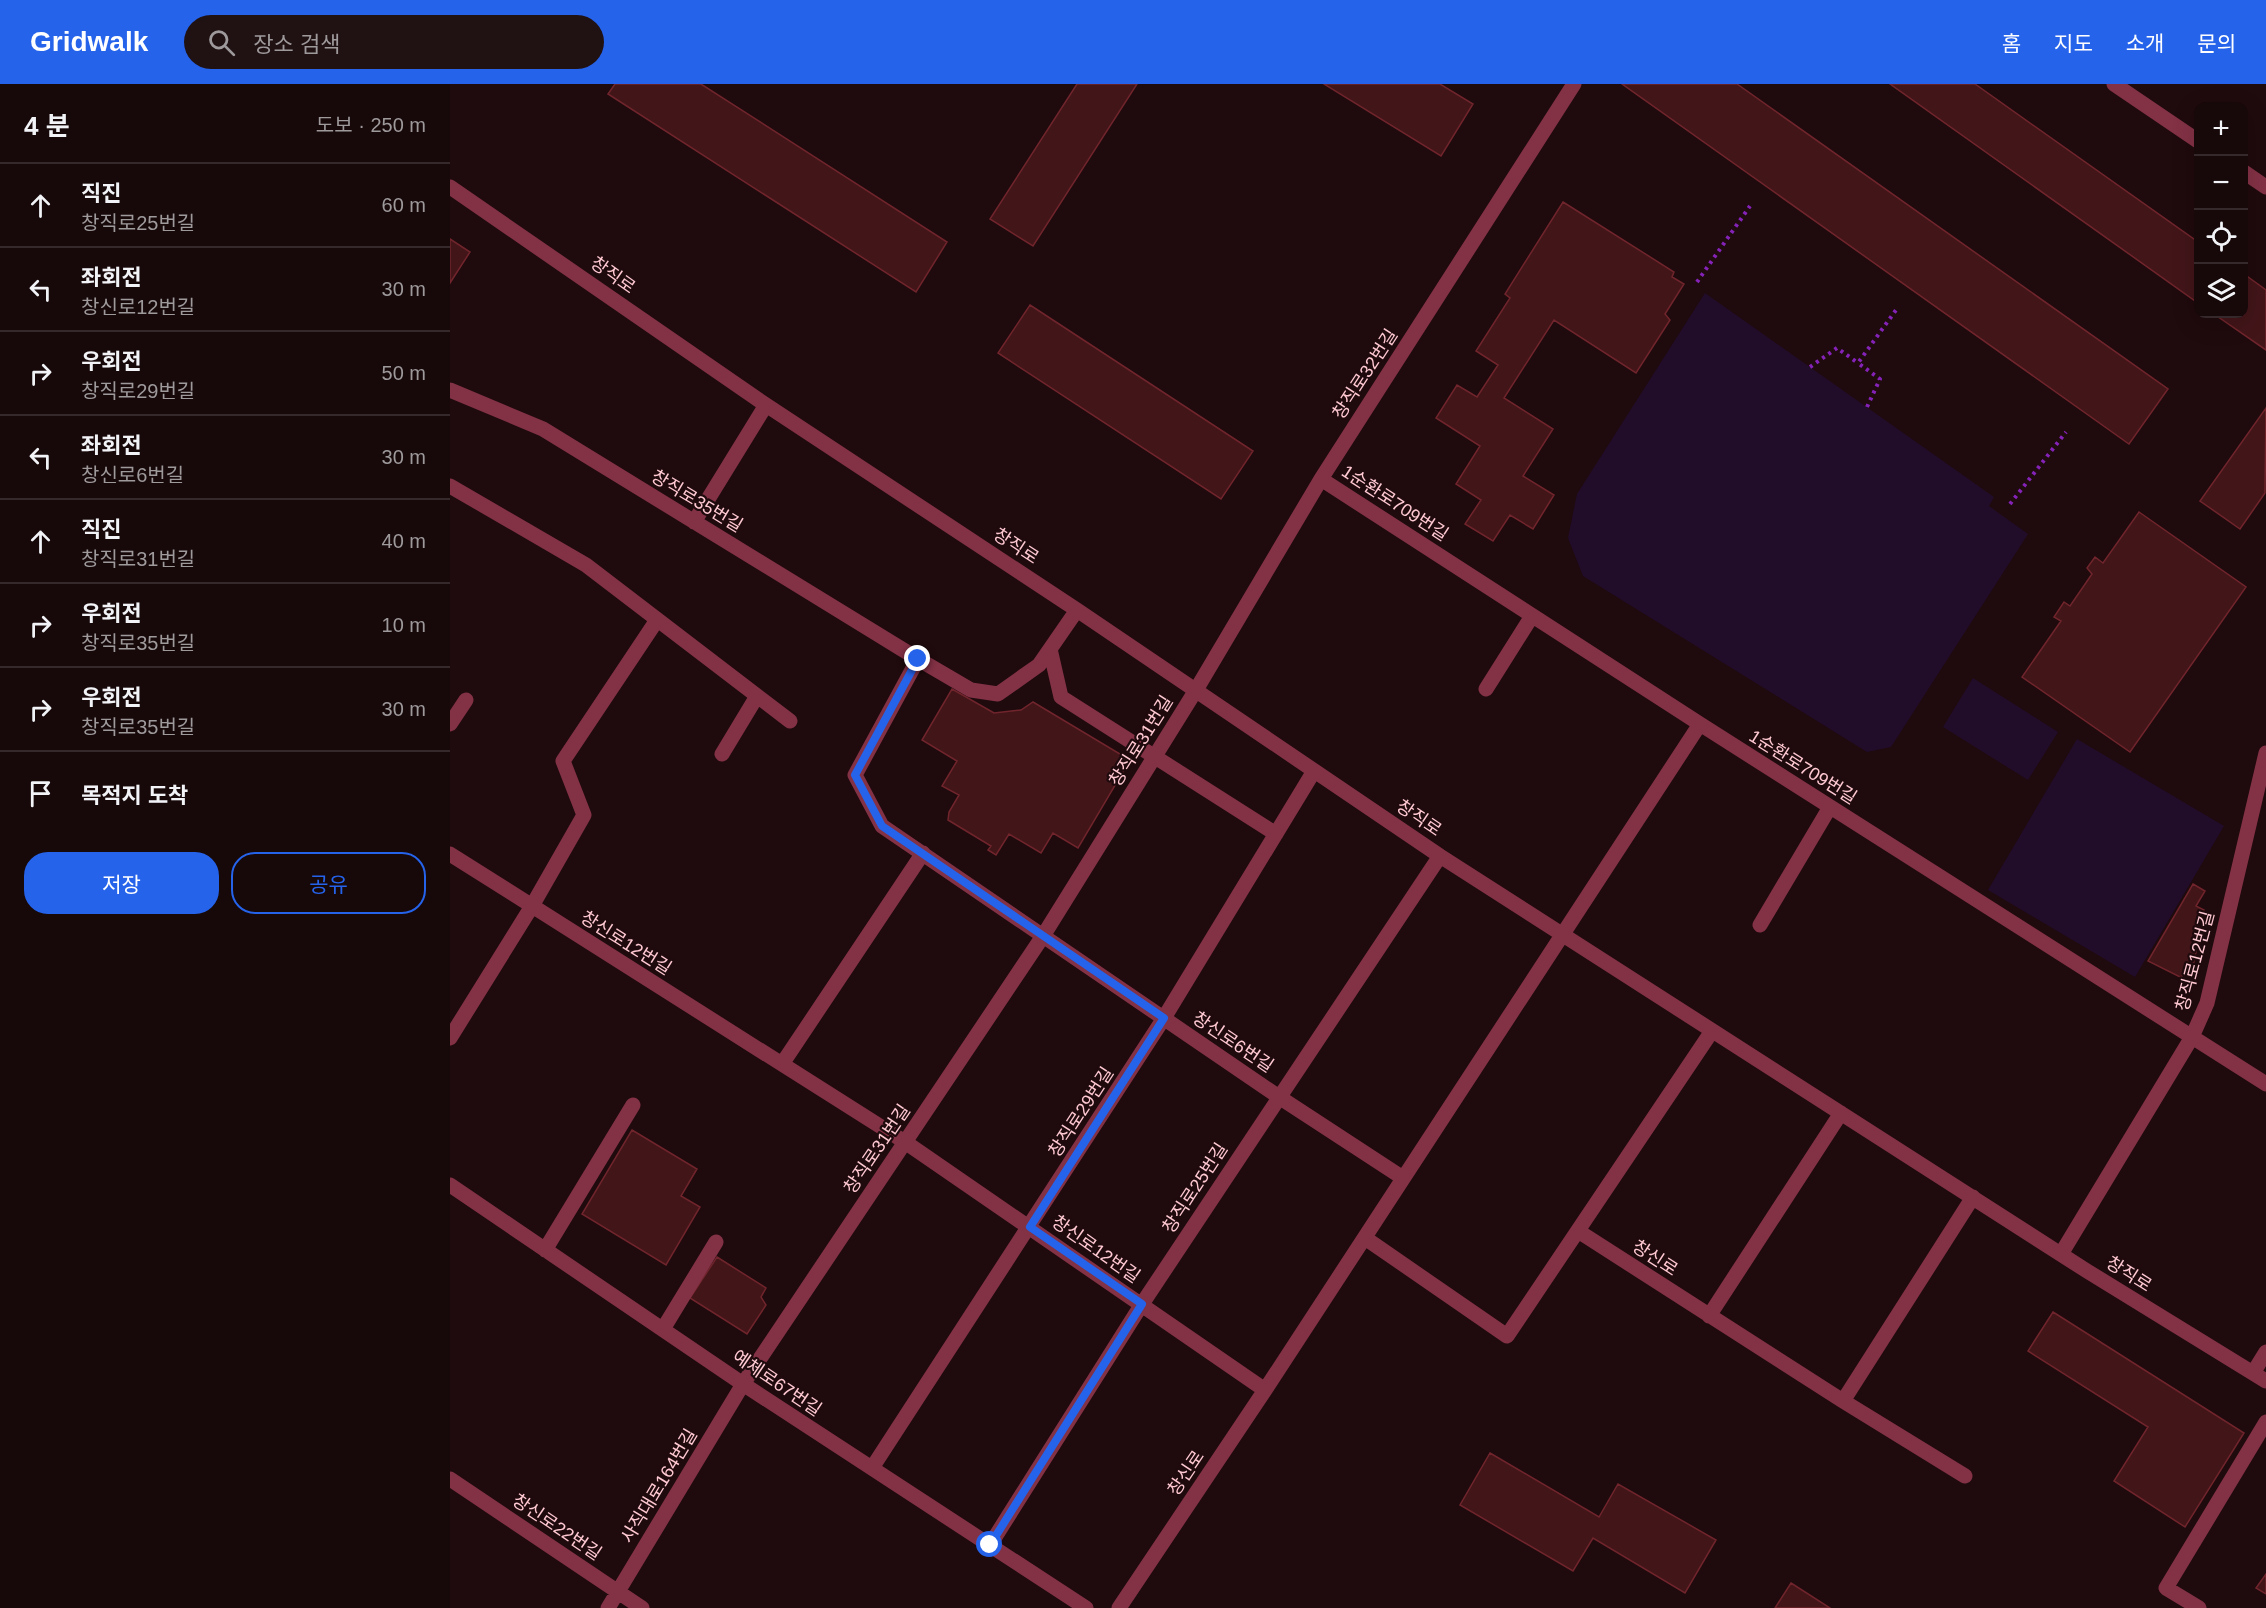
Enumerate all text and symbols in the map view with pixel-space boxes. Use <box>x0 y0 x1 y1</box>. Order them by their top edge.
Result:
search box <box>184 15 604 69</box>
text: Gridwalk <box>30 26 148 57</box>
icon: search <box>205 26 238 59</box>
text: 장소 검색 <box>253 32 340 57</box>
text: 홈 <box>2002 32 2021 55</box>
text: 지도 <box>2054 32 2093 55</box>
text: 소개 <box>2126 32 2164 55</box>
text: 문의 <box>2197 32 2236 55</box>
map controls <box>2194 102 2248 318</box>
button: + <box>2194 102 2248 156</box>
text: 4 분 <box>24 111 70 141</box>
text: 도보 · 250 m <box>316 114 426 136</box>
button: − <box>2194 156 2248 210</box>
text: 직진 <box>81 181 121 206</box>
icon: ahead <box>24 189 57 222</box>
text: 60 m <box>382 194 426 216</box>
button: locate <box>2194 210 2248 264</box>
text: 창직로25번길 <box>81 212 195 234</box>
street label: 창직로 <box>587 253 639 297</box>
button: layers <box>2194 264 2248 318</box>
text: 좌회전 <box>81 265 142 290</box>
icon: left <box>24 273 57 306</box>
text: 30 m <box>382 278 426 300</box>
text: 창신로12번길 <box>81 296 195 318</box>
street label: 창직로32번길 <box>1329 325 1401 423</box>
text: 우회전 <box>81 349 142 374</box>
icon: right <box>24 357 57 390</box>
text: 50 m <box>382 362 426 384</box>
text: 창직로29번길 <box>81 380 195 402</box>
text: 좌회전 <box>81 433 142 458</box>
icon: left <box>24 441 57 474</box>
text: 30 m <box>382 446 426 468</box>
street label: 1순환로709번길 <box>1338 461 1452 545</box>
text: 창신로6번길 <box>81 464 184 486</box>
street label: 창직로35번길 <box>648 466 746 536</box>
text: 직진 <box>81 517 121 542</box>
street label: 창직로 <box>990 524 1042 568</box>
icon: ahead <box>24 525 57 558</box>
text: 40 m <box>382 530 426 552</box>
text: 창직로31번길 <box>81 548 195 570</box>
text: 우회전 <box>81 601 142 626</box>
icon: right <box>24 609 57 642</box>
text: 10 m <box>382 614 426 636</box>
text: 창직로35번길 <box>81 632 195 654</box>
route end <box>904 645 930 671</box>
text: 우회전 <box>81 685 142 710</box>
street label: 창직로31번길 <box>1105 692 1177 790</box>
icon: right <box>24 693 57 726</box>
text: 30 m <box>382 698 426 720</box>
text: 창직로35번길 <box>81 716 195 738</box>
street label: 1순환로709번길 <box>1746 726 1860 808</box>
icon: arrive <box>24 777 57 810</box>
text: 목적지 도착 <box>81 783 188 808</box>
street label: 창직로 <box>1393 796 1445 840</box>
button: 저장 <box>24 852 219 914</box>
button: 공유 <box>231 852 426 914</box>
street label: 창신로12번길 <box>577 907 675 979</box>
street label: 창직로12번길 <box>2172 909 2218 1013</box>
street label: 창신로6번길 <box>1189 1008 1277 1076</box>
street label: 창직로29번길 <box>1045 1063 1117 1161</box>
street label: 창직로31번길 <box>840 1101 914 1197</box>
street label: 창직로25번길 <box>1159 1139 1231 1237</box>
street label: 창신로12번길 <box>1048 1211 1144 1287</box>
street label: 창신로 <box>1629 1236 1681 1280</box>
street label: 창직로 <box>2103 1252 2155 1296</box>
street label: 예체로67번길 <box>729 1346 825 1420</box>
street label: 사직대로164번길 <box>617 1425 701 1547</box>
street label: 창신로 <box>1164 1447 1208 1499</box>
street label: 창신로22번길 <box>509 1490 605 1564</box>
route start <box>976 1531 1002 1557</box>

